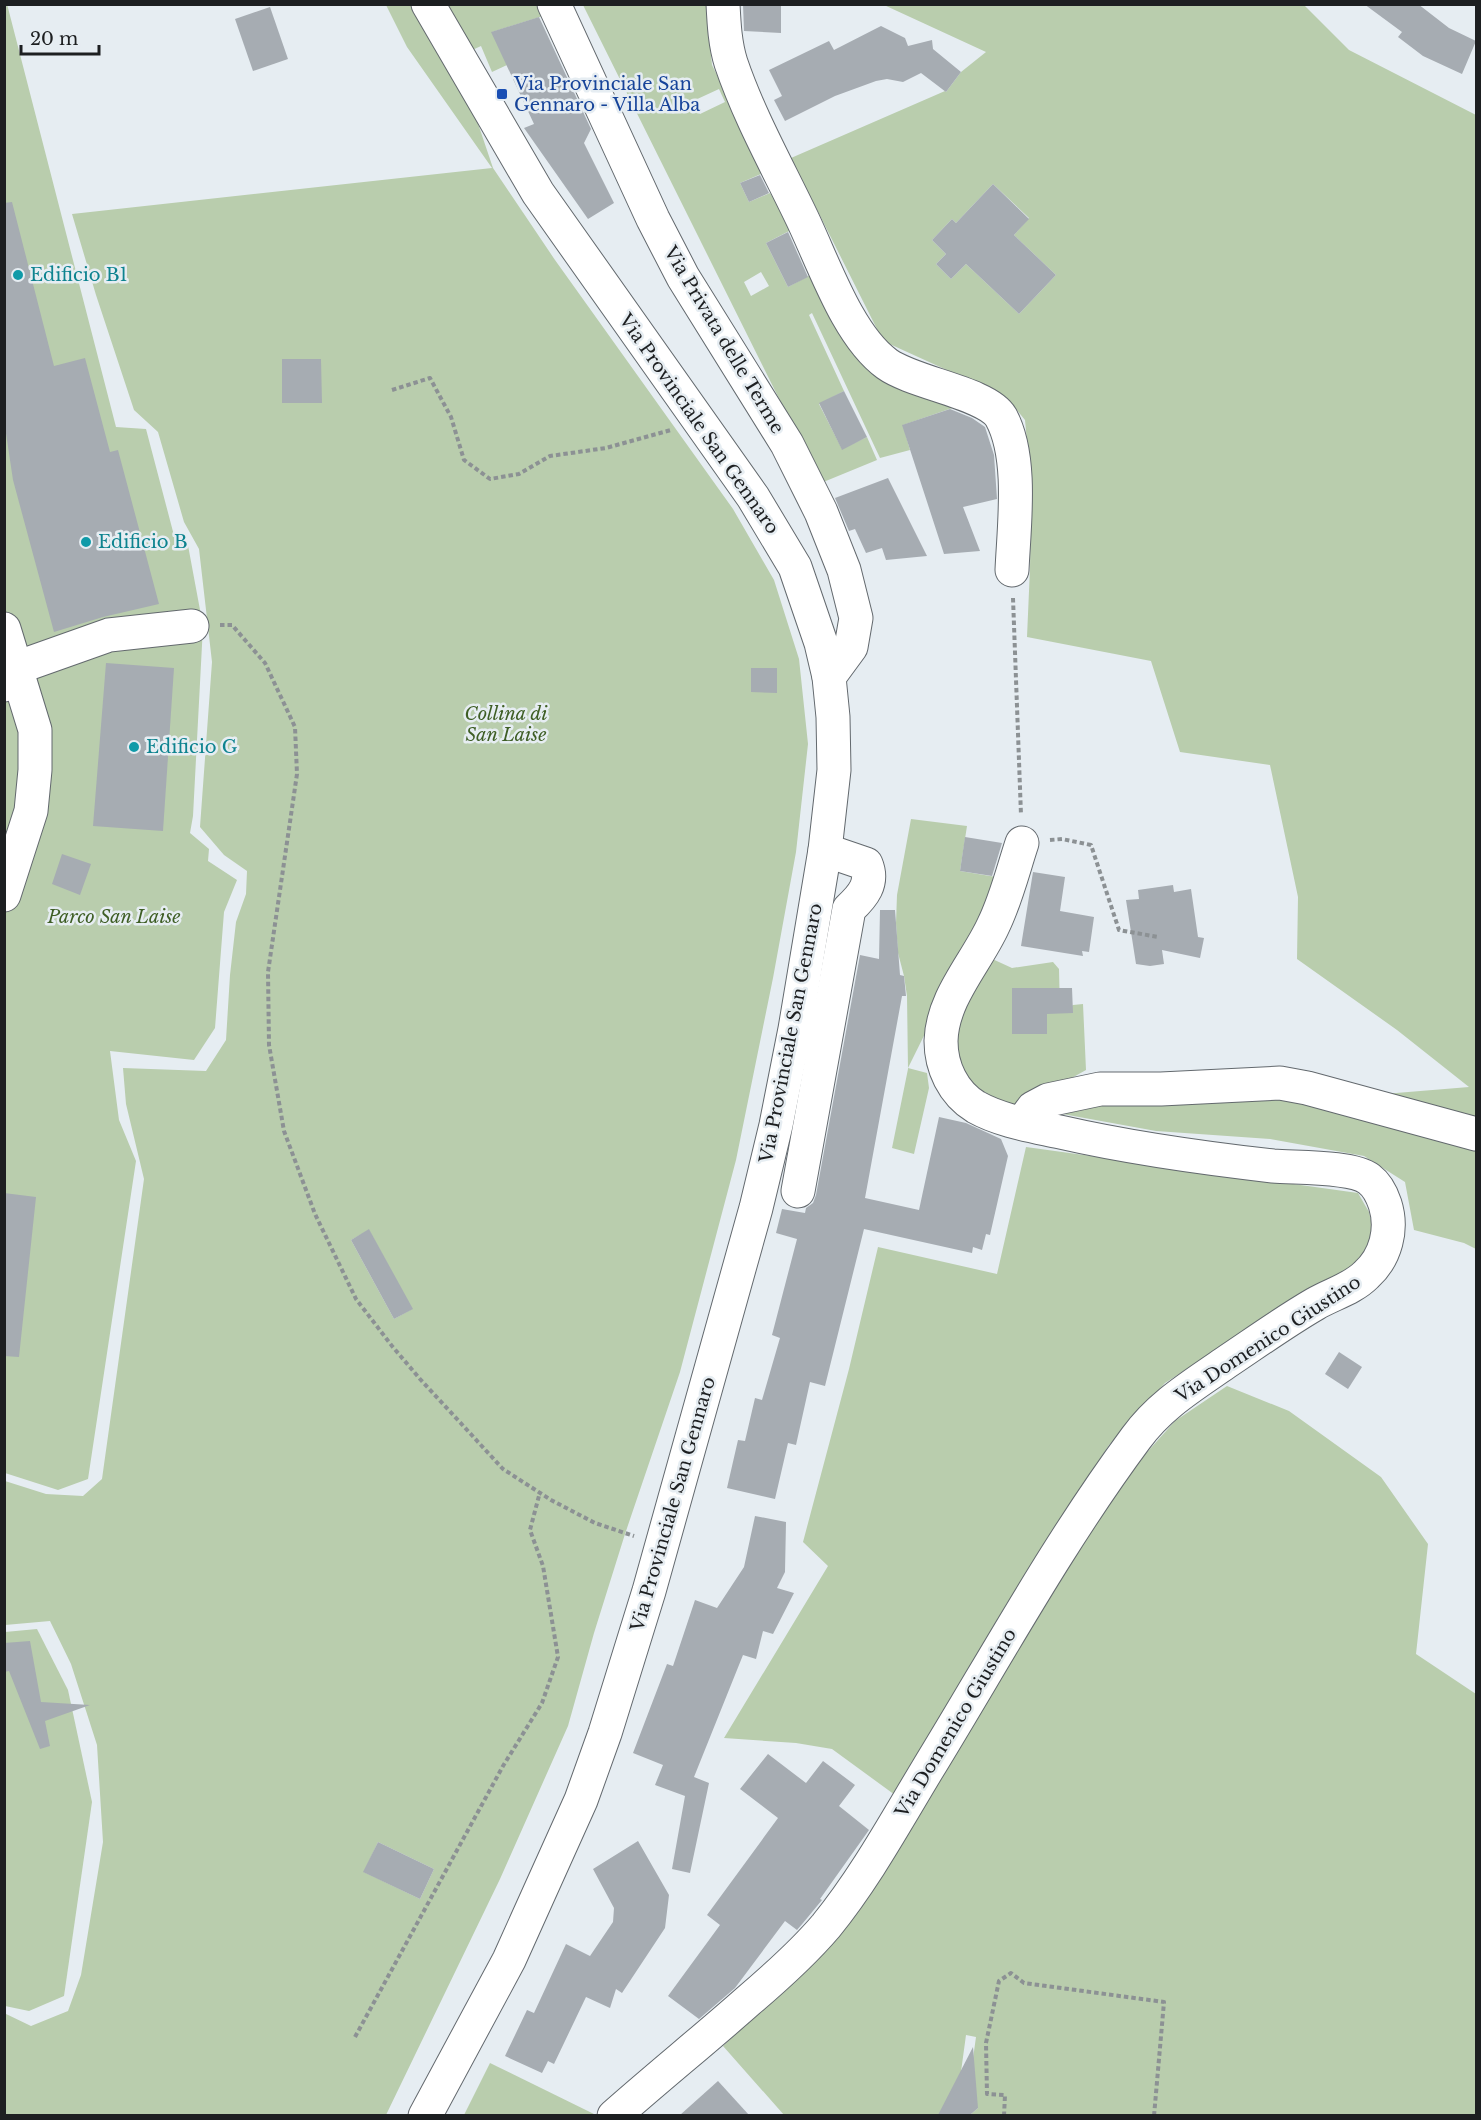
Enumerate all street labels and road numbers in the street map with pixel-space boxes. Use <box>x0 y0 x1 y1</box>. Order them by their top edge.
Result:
street label: Via Privata delle Terme <box>659 241 789 438</box>
street label: Via Provinciale San Gennaro <box>614 309 784 538</box>
street label: Via Provinciale San Gennaro <box>755 901 827 1166</box>
street label: Via Domenico Giustino <box>1170 1271 1365 1408</box>
street label: Via Provinciale San Gennaro <box>626 1374 720 1635</box>
street label: Via Domenico Giustino <box>890 1624 1021 1822</box>

